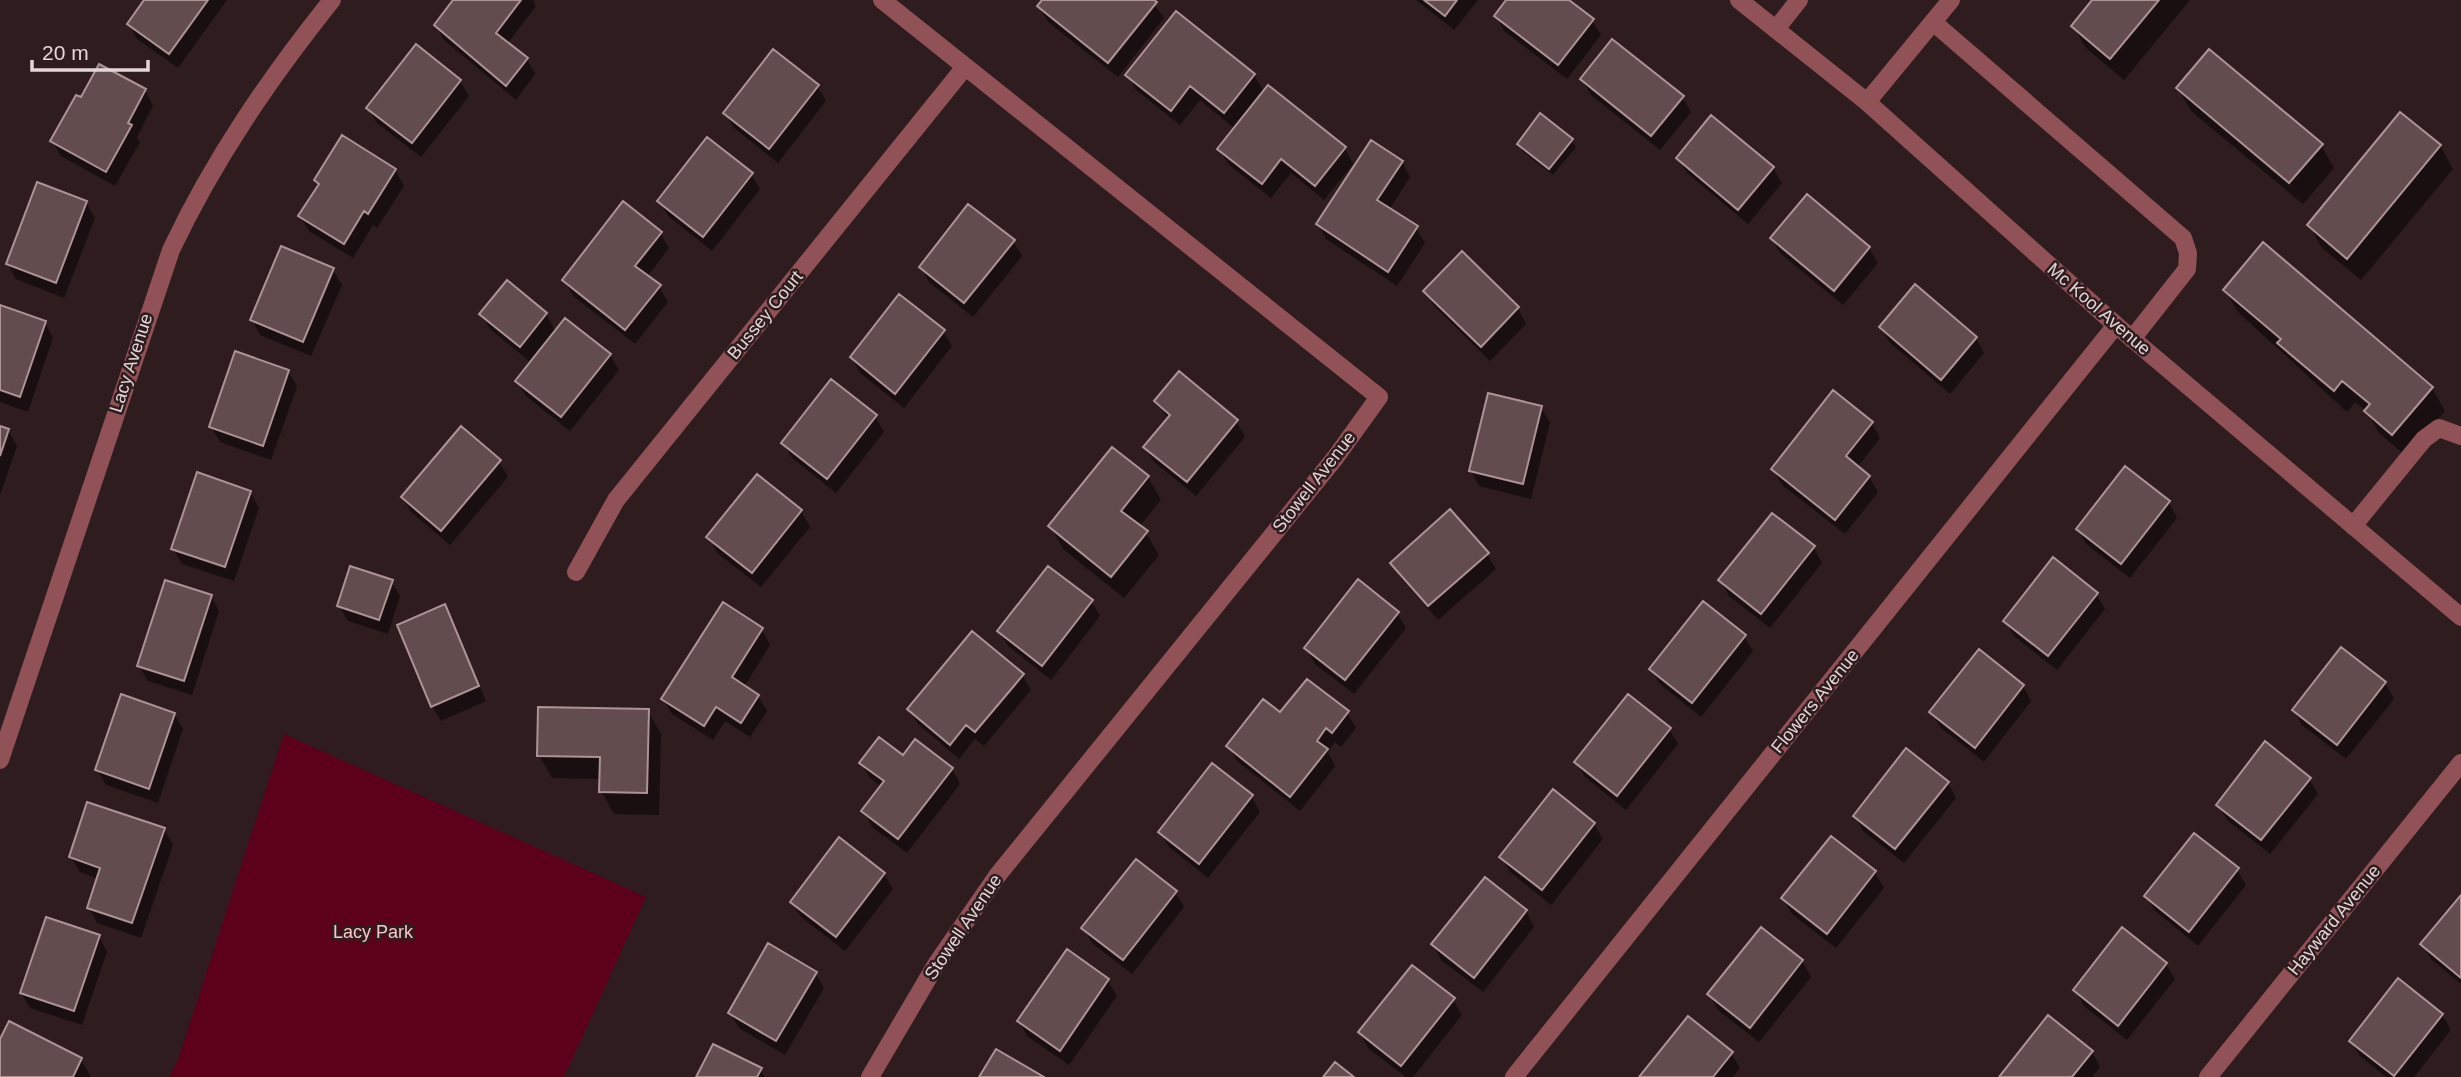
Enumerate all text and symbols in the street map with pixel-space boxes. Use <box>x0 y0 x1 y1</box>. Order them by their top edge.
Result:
scale bar <box>32 28 147 72</box>
text: 20 m <box>42 41 89 64</box>
street label: Mc Kool Avenue <box>2043 259 2155 359</box>
street label: Bussey Court <box>723 267 807 363</box>
street label: Lacy Avenue <box>106 311 156 415</box>
street label: Stowell Avenue <box>1268 427 1360 537</box>
street label: Flowers Avenue <box>1767 645 1863 757</box>
street label: Hayward Avenue <box>2284 861 2384 979</box>
street label: Stowell Avenue <box>920 871 1006 983</box>
park label: Lacy Park <box>333 922 414 942</box>

